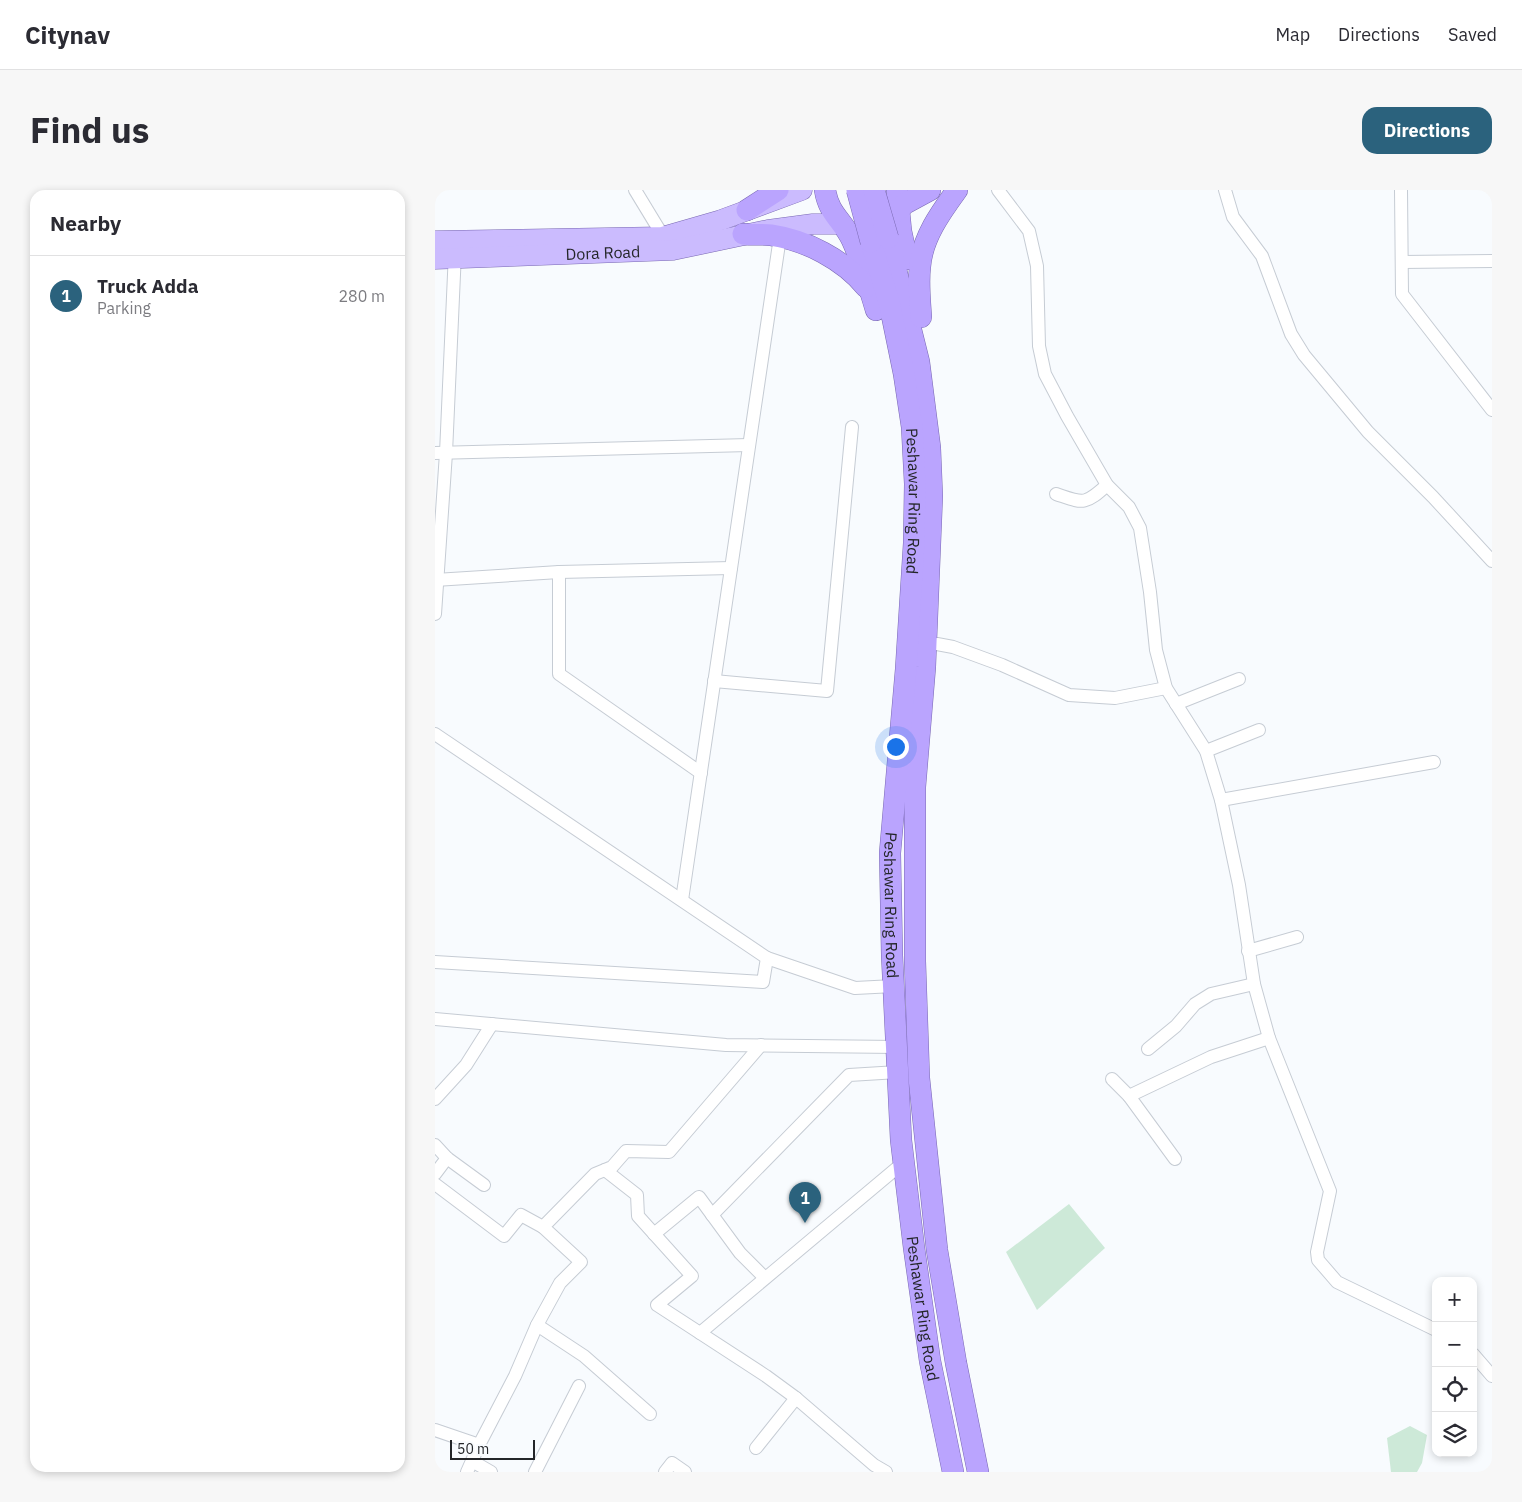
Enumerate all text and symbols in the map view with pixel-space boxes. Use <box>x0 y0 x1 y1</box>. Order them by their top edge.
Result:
text: Citynav <box>25 19 110 51</box>
text: Map <box>1275 23 1310 46</box>
text: Directions <box>1338 23 1420 46</box>
text: Saved <box>1448 23 1497 46</box>
text: Find us <box>30 107 149 153</box>
button: Directions <box>1362 107 1492 154</box>
text: Nearby <box>50 209 121 237</box>
street label: Dora Road <box>565 241 641 264</box>
text: Truck Adda <box>97 274 198 298</box>
text: 1 <box>61 286 71 306</box>
text: 280 m <box>338 286 385 306</box>
text: Parking <box>97 298 151 318</box>
street label: Peshawar Ring Road <box>902 428 925 575</box>
your location <box>883 734 909 760</box>
street label: Peshawar Ring Road <box>880 831 903 979</box>
pin: 1 <box>789 1182 821 1223</box>
street label: Peshawar Ring Road <box>903 1235 944 1383</box>
map controls <box>1432 1277 1477 1457</box>
button: + <box>1432 1277 1477 1322</box>
button: − <box>1432 1322 1477 1367</box>
button: locate <box>1432 1367 1477 1412</box>
button: layers <box>1432 1412 1477 1457</box>
scale bar <box>450 1437 535 1460</box>
text: 50 m <box>457 1440 489 1458</box>

